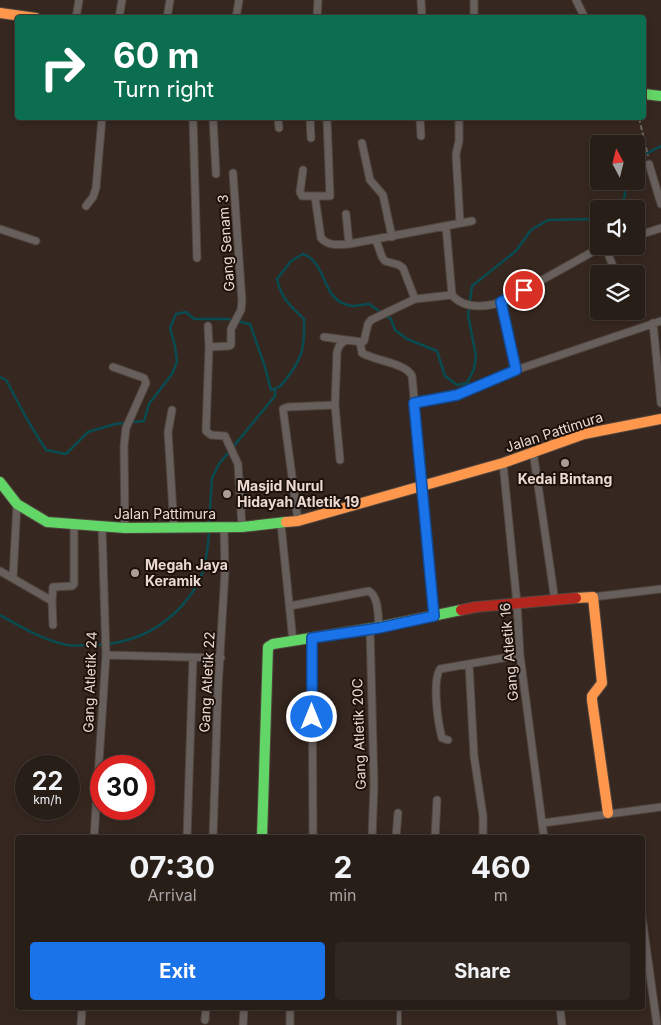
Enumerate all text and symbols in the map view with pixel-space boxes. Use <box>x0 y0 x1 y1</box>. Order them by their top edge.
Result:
text: 60 m <box>113 34 200 76</box>
icon: right <box>30 35 95 100</box>
text: Turn right <box>113 76 214 102</box>
north arrow <box>590 135 645 190</box>
map controls <box>590 135 645 320</box>
street label: Gang Senam 3 <box>214 194 237 292</box>
button: sound <box>590 200 645 255</box>
button: layers <box>590 265 645 320</box>
pin <box>503 269 545 311</box>
icon: arrive <box>510 276 538 304</box>
street label: Jalan Pattimura <box>503 408 605 455</box>
marker: Kedai Bintang <box>559 457 571 469</box>
place label: Kedai Bintang <box>518 470 612 487</box>
place label: Masjid Nurul Hidayah Atletik 19 <box>237 477 359 510</box>
marker: Masjid Nurul Hidayah Atletik 19 <box>221 488 233 500</box>
street label: Jalan Pattimura <box>114 505 216 522</box>
place label: Megah Jaya Keramik <box>145 556 228 589</box>
marker: Megah Jaya Keramik <box>129 567 141 579</box>
street label: Gang Atletik 16 <box>496 602 521 702</box>
street label: Gang Atletik 24 <box>79 631 100 733</box>
street label: Gang Atletik 22 <box>195 631 218 733</box>
street label: Gang Atletik 20C <box>348 678 369 790</box>
position arrow <box>285 690 337 742</box>
speed limit sign: 30 <box>90 755 155 820</box>
text: 22 <box>32 766 63 796</box>
text: km/h <box>33 792 62 807</box>
text: 07:30 <box>129 849 215 885</box>
text: 2 <box>333 849 352 885</box>
text: 460 <box>471 849 531 885</box>
text: Arrival <box>147 885 197 905</box>
text: min <box>329 885 357 905</box>
text: m <box>494 885 508 905</box>
button: Exit <box>30 942 325 1000</box>
button: Share <box>335 942 630 1000</box>

